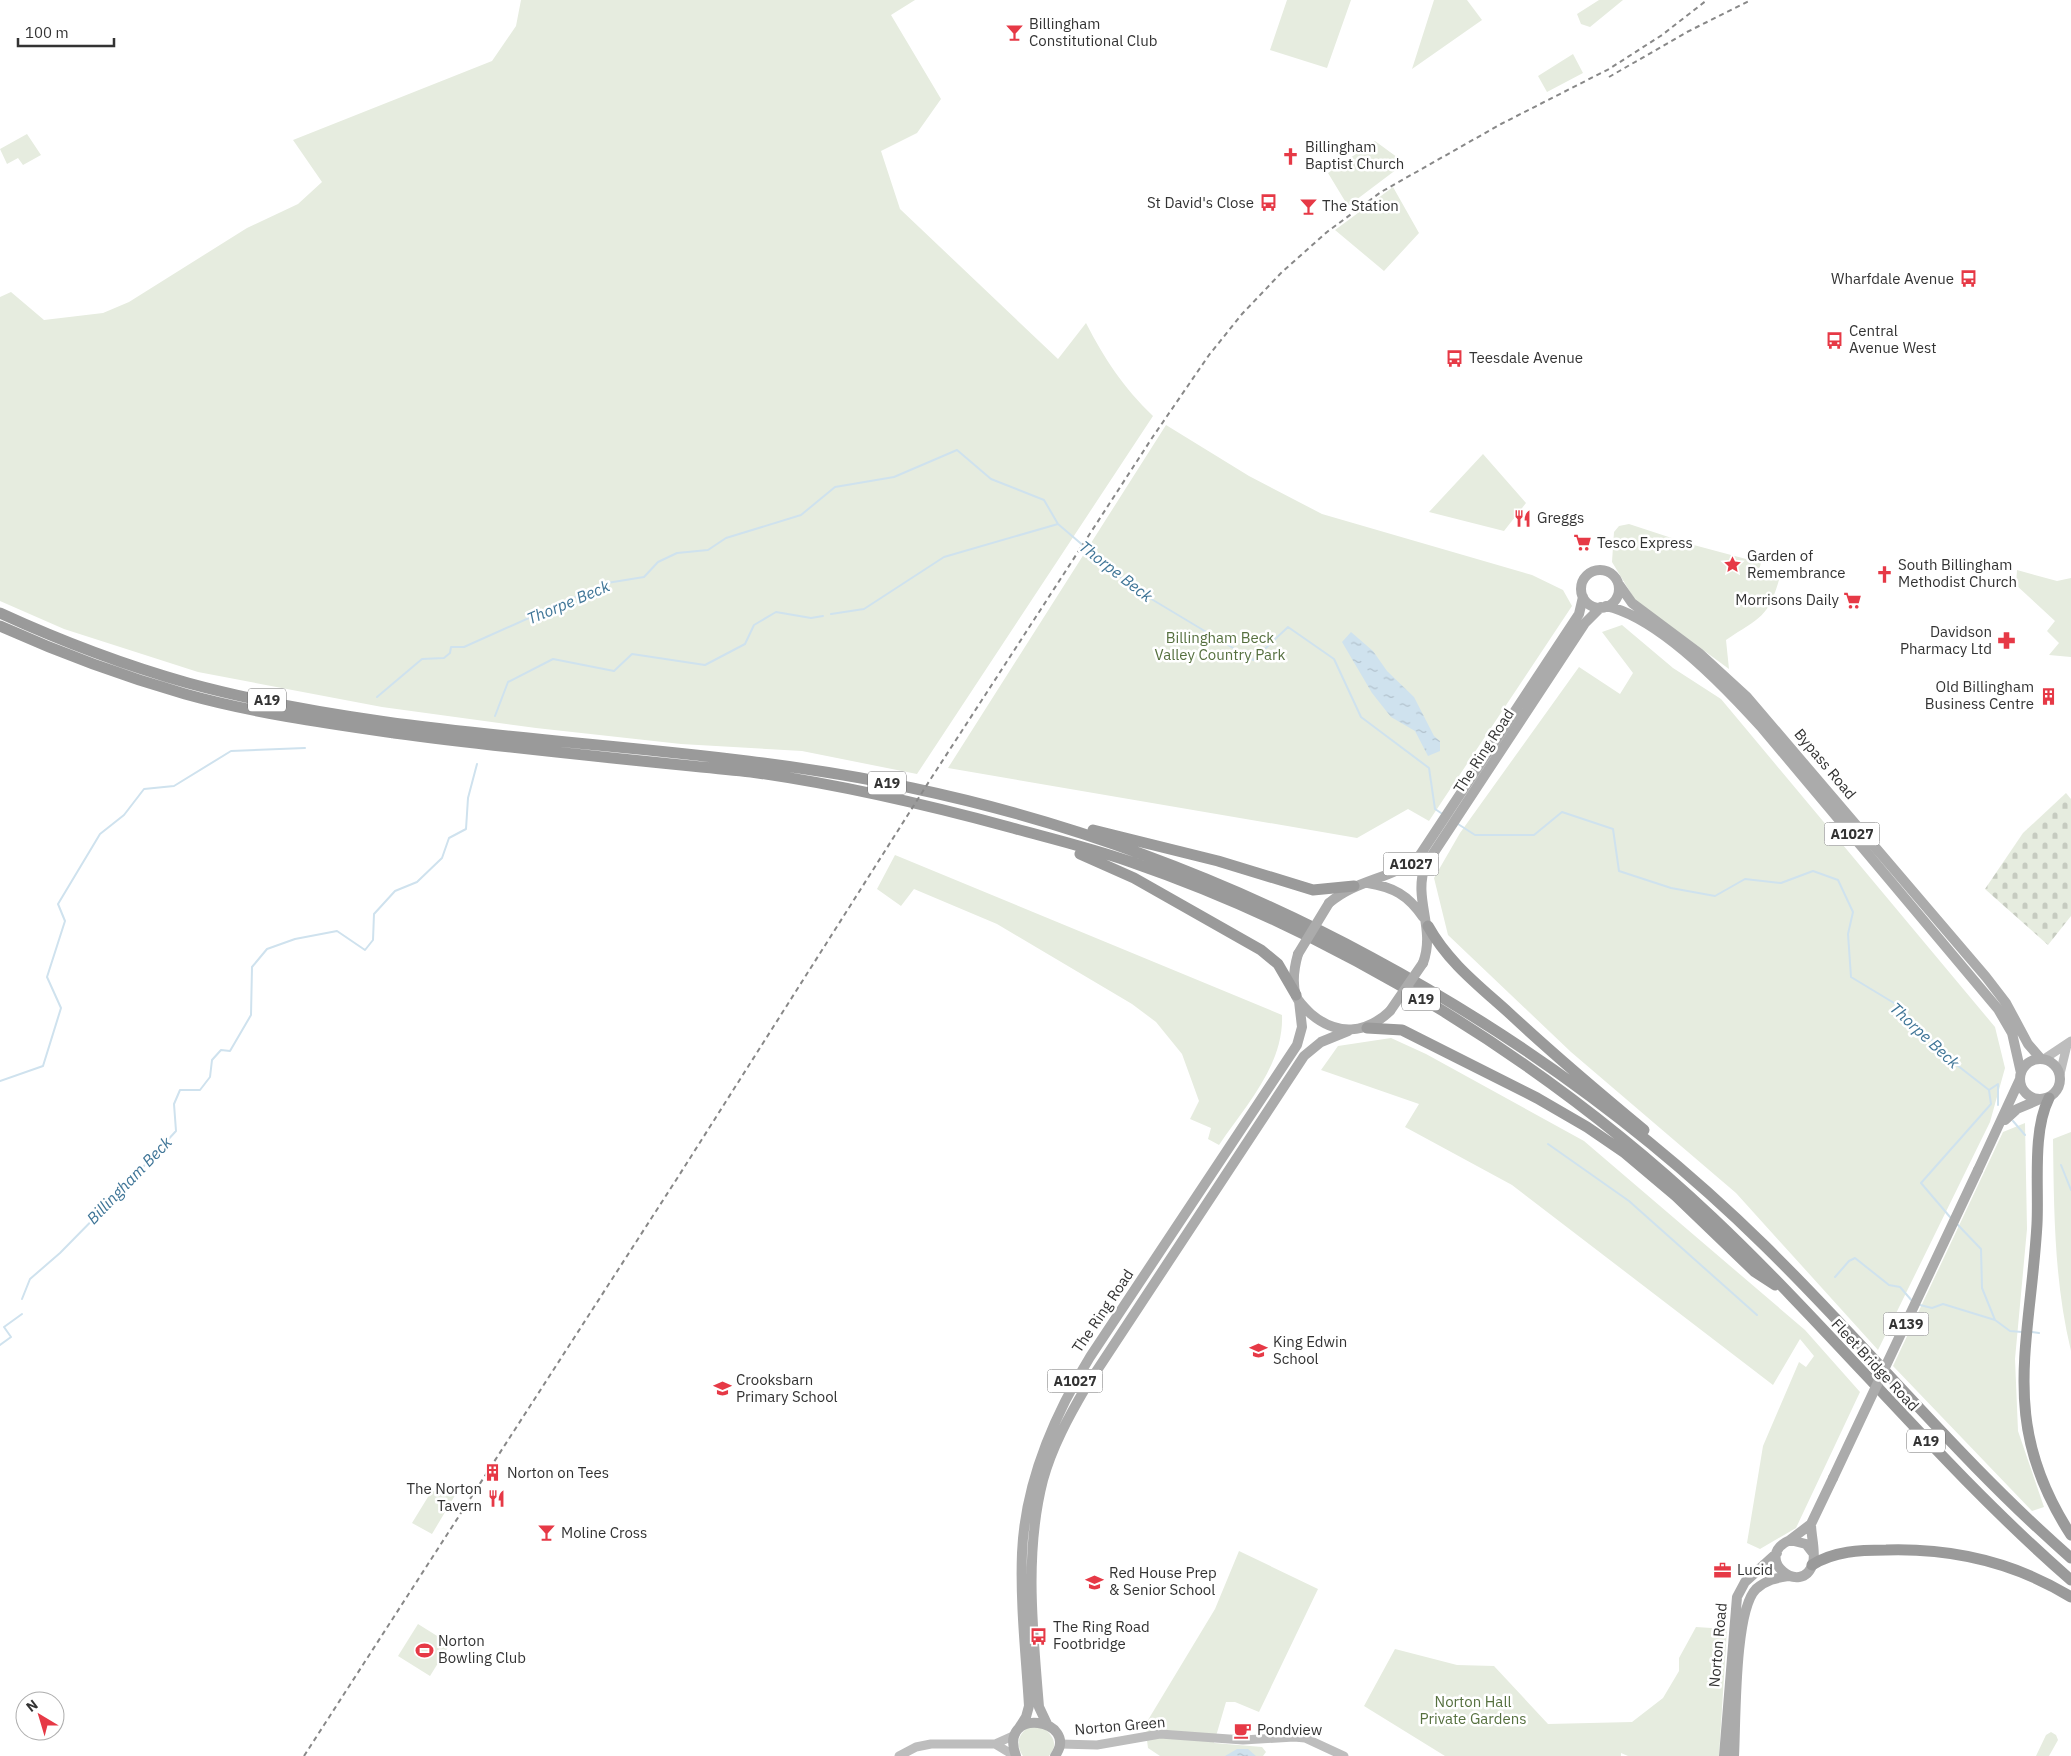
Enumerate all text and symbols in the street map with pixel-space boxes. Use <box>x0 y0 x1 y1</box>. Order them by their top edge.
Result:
place label: Billingham Constitutional Club <box>1029 14 1157 50</box>
scale bar <box>18 15 114 47</box>
text: 100 m <box>25 23 69 42</box>
bar icon: Billingham Constitutional Club <box>1005 23 1025 43</box>
place label: Billingham Baptist Church <box>1305 137 1404 173</box>
church icon: Billingham Baptist Church <box>1281 146 1301 166</box>
place label: St David's Close <box>1147 193 1254 212</box>
bus stop icon: St David's Close <box>1258 193 1278 213</box>
bar icon: The Station <box>1298 196 1318 216</box>
place label: The Station <box>1322 196 1399 215</box>
place label: Wharfdale Avenue <box>1831 269 1954 288</box>
bus stop icon: Wharfdale Avenue <box>1958 269 1978 289</box>
place label: Central Avenue West <box>1849 321 1936 357</box>
bus stop icon: Central Avenue West <box>1825 330 1845 350</box>
bus stop icon: Teesdale Avenue <box>1445 348 1465 368</box>
place label: Teesdale Avenue <box>1469 348 1583 367</box>
restaurant icon: Greggs <box>1513 508 1533 528</box>
place label: Greggs <box>1537 508 1584 527</box>
supermarket icon: Tesco Express <box>1573 533 1593 553</box>
place label: Tesco Express <box>1597 533 1693 552</box>
water label: Thorpe Beck <box>1075 536 1157 606</box>
place label: Garden of Remembrance <box>1747 546 1845 582</box>
place icon: Garden of Remembrance <box>1723 555 1743 575</box>
place label: South Billingham Methodist Church <box>1898 555 2017 591</box>
church icon: South Billingham Methodist Church <box>1874 564 1894 584</box>
water label: Thorpe Beck <box>524 575 613 628</box>
place label: Morrisons Daily <box>1735 590 1840 609</box>
supermarket icon: Morrisons Daily <box>1843 590 1863 610</box>
place label: Davidson Pharmacy Ltd <box>1900 622 1992 658</box>
park label: Billingham Beck Valley Country Park <box>1154 628 1286 664</box>
pharmacy icon: Davidson Pharmacy Ltd <box>1996 631 2016 651</box>
place label: Old Billingham Business Centre <box>1925 677 2034 713</box>
building icon: Old Billingham Business Centre <box>2038 686 2058 706</box>
road number: A19 <box>248 688 286 712</box>
street label: The Ring Road <box>1449 705 1518 796</box>
street label: Bypass Road <box>1790 724 1860 803</box>
road number: A19 <box>868 771 906 794</box>
road number: A1027 <box>1824 822 1880 846</box>
road number: A1027 <box>1384 852 1438 876</box>
road number: A19 <box>1402 988 1440 1011</box>
water label: Thorpe Beck <box>1886 998 1964 1073</box>
water label: Billingham Beck <box>82 1132 176 1228</box>
street label: The Ring Road <box>1068 1265 1137 1356</box>
road number: A139 <box>1884 1312 1928 1336</box>
street label: Fleet Bridge Road <box>1828 1314 1923 1415</box>
place label: King Edwin School <box>1273 1332 1347 1368</box>
school or university icon: King Edwin School <box>1249 1341 1269 1361</box>
place label: Crooksbarn Primary School <box>736 1370 838 1406</box>
road number: A1027 <box>1048 1370 1102 1392</box>
school or university icon: Crooksbarn Primary School <box>712 1379 732 1399</box>
road number: A19 <box>1907 1430 1945 1452</box>
building icon: Norton on Tees <box>483 1463 503 1483</box>
place label: Norton on Tees <box>507 1463 609 1482</box>
place label: The Norton Tavern <box>406 1479 482 1515</box>
restaurant icon: The Norton Tavern <box>486 1488 506 1508</box>
bar icon: Moline Cross <box>537 1523 557 1543</box>
place label: Moline Cross <box>561 1523 647 1542</box>
office icon: Lucid <box>1713 1560 1733 1580</box>
place label: Lucid <box>1737 1560 1773 1579</box>
place label: Red House Prep & Senior School <box>1109 1563 1217 1599</box>
school or university icon: Red House Prep & Senior School <box>1085 1572 1105 1592</box>
street label: Norton Road <box>1704 1602 1731 1688</box>
place label: The Ring Road Footbridge <box>1053 1617 1150 1653</box>
bus stop icon: The Ring Road Footbridge <box>1029 1626 1049 1646</box>
place label: Norton Bowling Club <box>438 1631 526 1667</box>
sports icon: Norton Bowling Club <box>414 1640 434 1660</box>
north arrow <box>15 1691 65 1741</box>
park label: Norton Hall Private Gardens <box>1419 1692 1527 1728</box>
text: N <box>22 1696 42 1716</box>
street label: Norton Green <box>1074 1712 1166 1739</box>
cafe icon: Pondview <box>1233 1720 1253 1740</box>
place label: Pondview <box>1257 1720 1323 1739</box>

